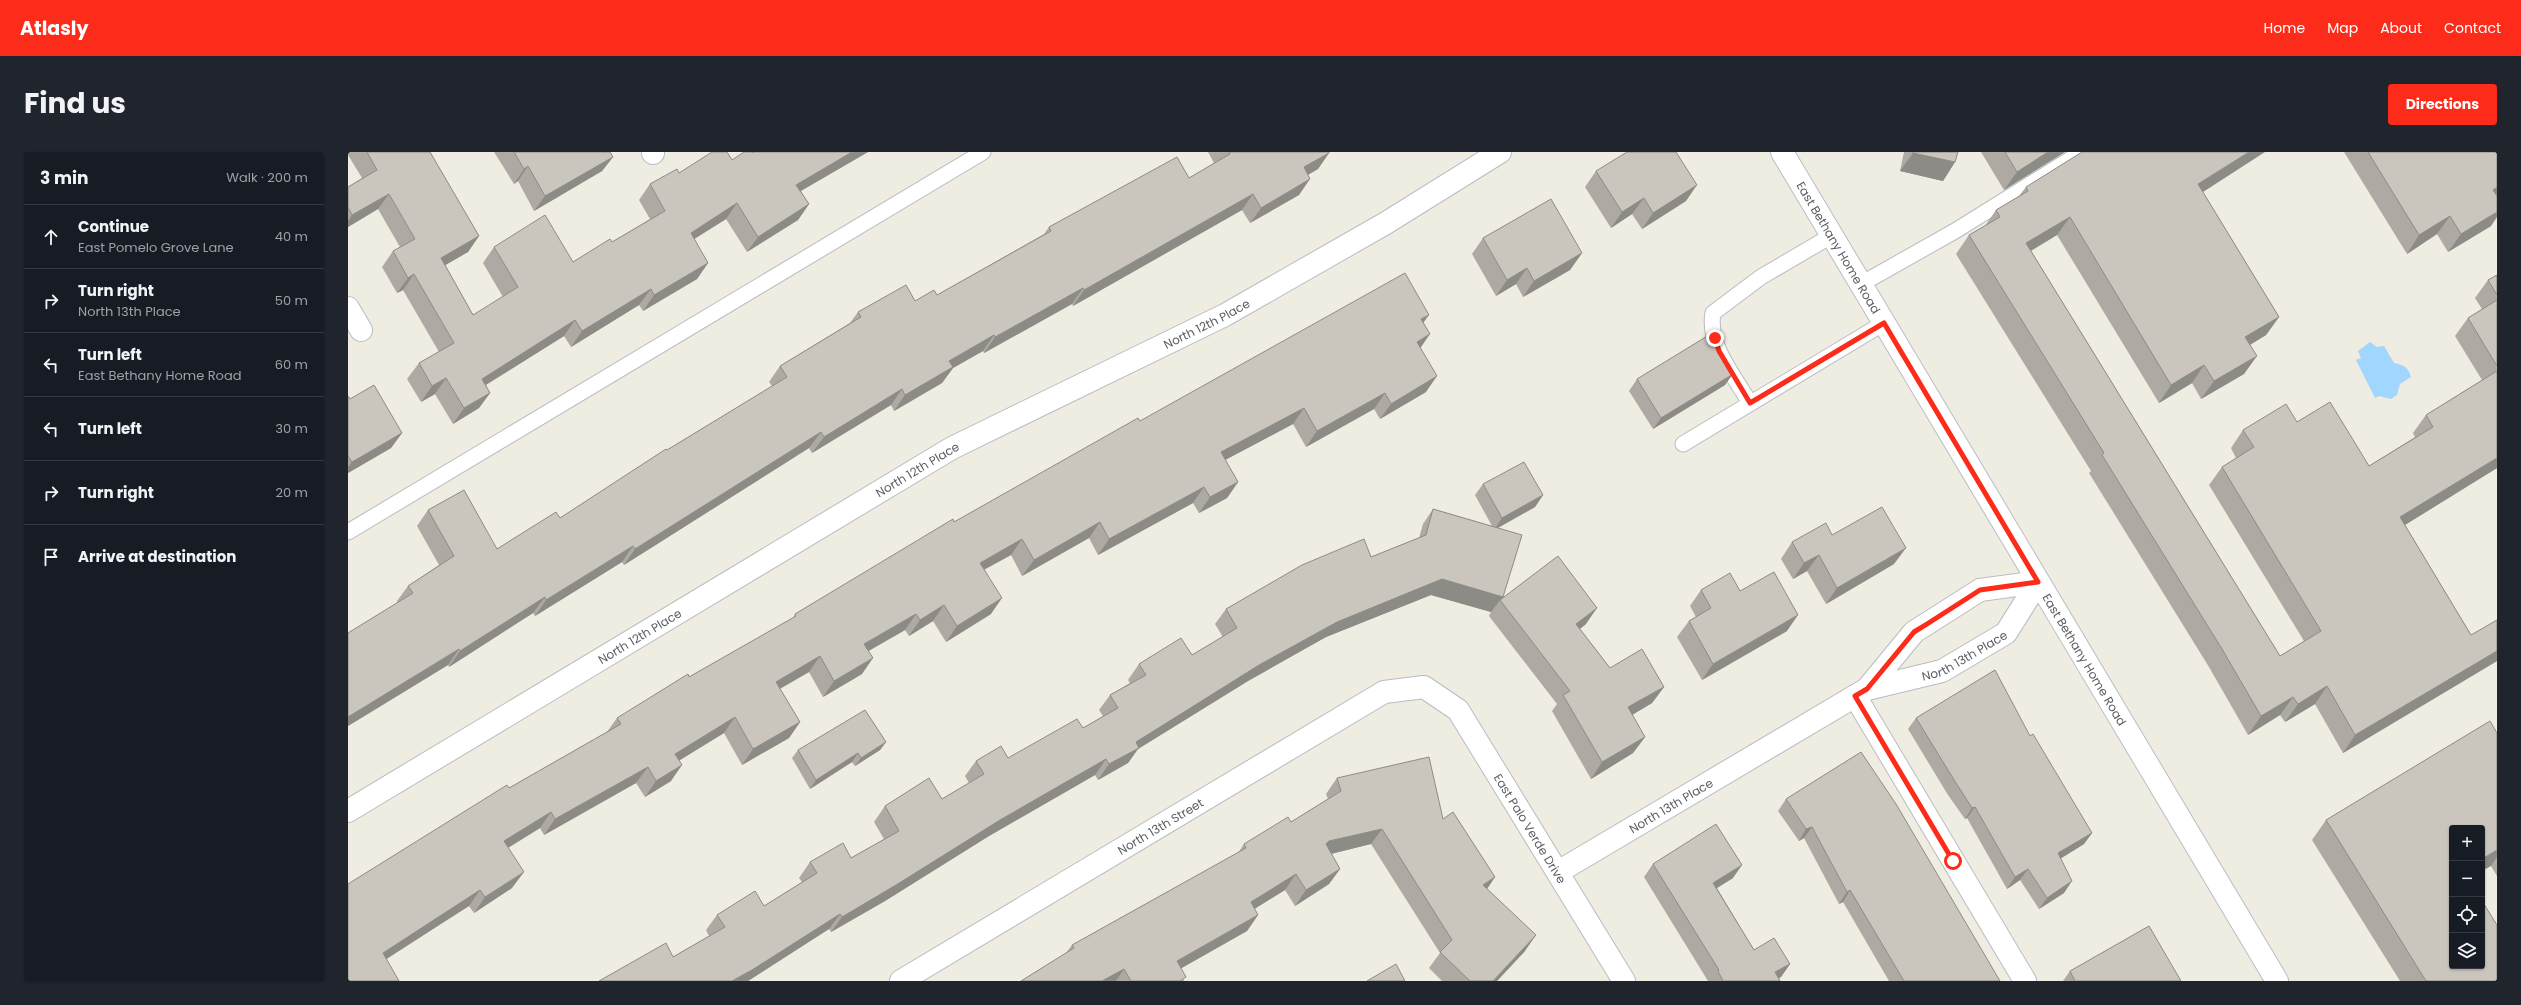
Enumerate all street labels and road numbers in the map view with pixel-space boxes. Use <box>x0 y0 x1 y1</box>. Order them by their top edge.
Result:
street label: East Bethany Home Road <box>1793 178 1885 317</box>
street label: North 12th Place <box>1160 294 1253 352</box>
street label: North 12th Place <box>872 437 962 501</box>
street label: East Bethany Home Road <box>2039 590 2131 729</box>
street label: North 12th Place <box>594 604 684 668</box>
street label: North 13th Place <box>1920 626 2010 684</box>
street label: East Palo Verde Drive <box>1490 770 1571 887</box>
street label: North 13th Place <box>1626 774 1716 837</box>
street label: North 13th Street <box>1114 794 1206 858</box>

